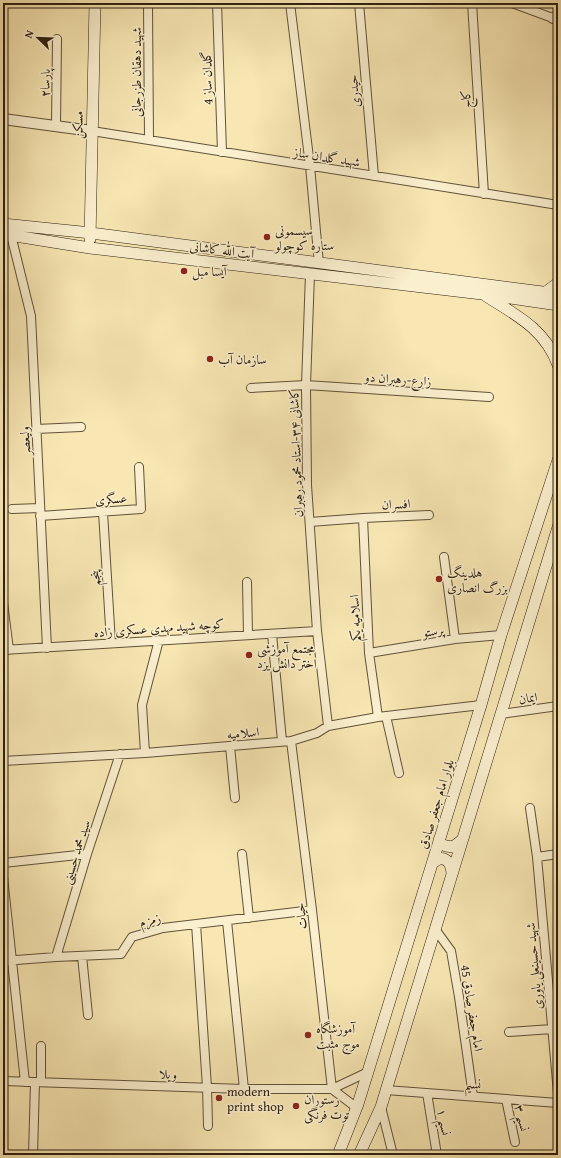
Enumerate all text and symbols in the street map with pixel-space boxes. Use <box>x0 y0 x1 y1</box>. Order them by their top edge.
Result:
north arrow <box>18 18 58 58</box>
text: N <box>20 27 38 41</box>
street label: شهید دهقان طزرجانی <box>127 27 146 117</box>
street label: گلدان ساز 4 <box>197 51 217 105</box>
street label: پارسا۲ <box>35 68 55 97</box>
street label: حیدری <box>343 74 365 108</box>
street label: کاج <box>456 89 478 109</box>
street label: مسکن <box>68 111 88 139</box>
street label: شهید گلدان ساز <box>290 142 362 172</box>
place label: سیسمونی ستاره کوچولو <box>273 221 334 255</box>
marker: سیسمونی ستاره کوچولو <box>262 232 272 242</box>
street label: آیت الله کاشانی <box>189 236 257 264</box>
place label: آیسا مبل <box>192 262 228 281</box>
marker: آیسا مبل <box>179 266 189 276</box>
place label: سازمان آب <box>218 350 267 369</box>
marker: سازمان آب <box>205 354 215 364</box>
street label: زارع-رهبران دو <box>362 367 432 393</box>
street label: کاشانی ۳۴-استاد محمود رهبران <box>284 388 308 518</box>
street label: ولیعصر <box>15 426 35 458</box>
street label: عسگری <box>94 488 128 510</box>
street label: افسران <box>381 494 411 514</box>
place label: هلدینگ بزرگ انصاری <box>447 563 508 597</box>
street label: پنجم <box>85 569 108 586</box>
marker: هلدینگ بزرگ انصاری <box>434 574 444 584</box>
street label: اسلامیه یکم <box>345 594 368 642</box>
street label: کوچه شهید مهدی عسکری زاده <box>93 614 225 642</box>
street label: پرستو <box>419 620 447 642</box>
place label: مجتمع آموزشی اختر دانش یزد <box>257 639 317 673</box>
marker: مجتمع آموزشی اختر دانش یزد <box>244 650 254 660</box>
street label: ایمان <box>517 687 539 709</box>
street label: اسلامیه <box>226 722 260 744</box>
street label: بلوار امام جعفر صادق <box>413 757 461 852</box>
street label: سید محمد حسینی <box>57 817 95 887</box>
street label: حیات <box>290 902 312 930</box>
street label: زمزم <box>137 908 163 934</box>
street label: شهید حسینعلی یاوری <box>521 922 548 1010</box>
street label: امام جعفر صادق 45 <box>454 963 488 1053</box>
place label: آموزشگاه موج مثبت <box>316 1019 360 1055</box>
marker: آموزشگاه موج مثبت <box>303 1030 313 1040</box>
street label: ویلا <box>159 1064 177 1084</box>
street label: نسیم <box>464 1074 482 1098</box>
place label: modern print shop <box>227 1082 284 1116</box>
place label: رستوران توت فرنگی <box>304 1090 350 1124</box>
marker: modern print shop <box>214 1093 224 1103</box>
marker: رستوران توت فرنگی <box>291 1101 301 1111</box>
street label: نسیم ۳ <box>506 1103 534 1134</box>
street label: نسیم ۱ <box>428 1107 456 1138</box>

